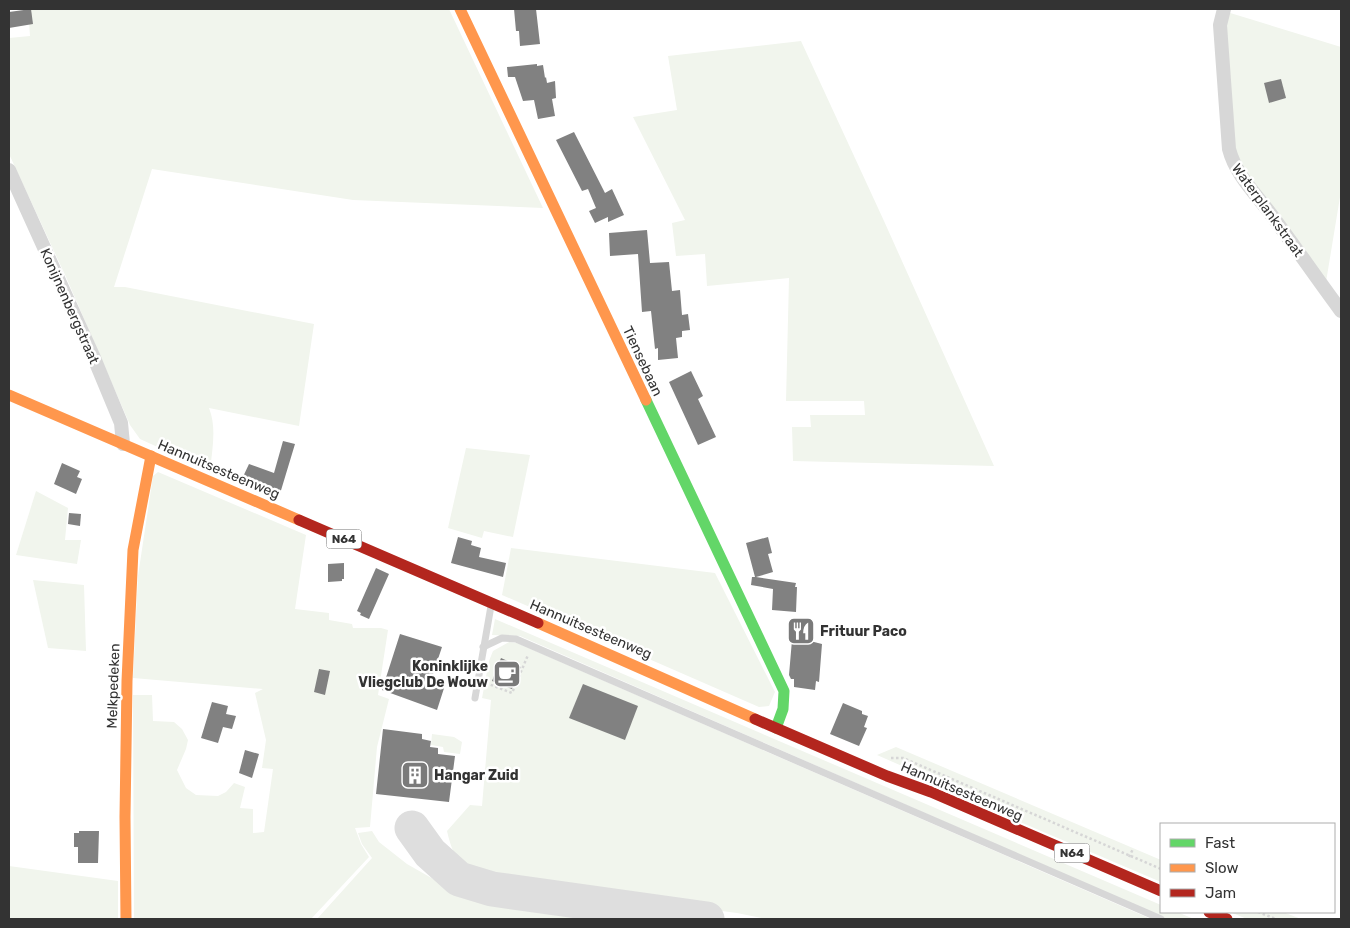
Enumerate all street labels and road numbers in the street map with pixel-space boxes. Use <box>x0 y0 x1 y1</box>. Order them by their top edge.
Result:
street label: Waterplankstraat <box>1228 160 1307 261</box>
street label: Konijnenbergstraat <box>36 246 103 367</box>
street label: Tiensebaan <box>619 324 666 399</box>
street label: Hannuitsesteenweg <box>155 436 282 503</box>
road number: N64 <box>326 530 362 548</box>
street label: Hannuitsesteenweg <box>527 596 654 663</box>
street label: Melkpedeken <box>104 643 123 729</box>
street label: Hannuitsesteenweg <box>898 758 1025 825</box>
road number: N64 <box>1054 844 1090 862</box>

